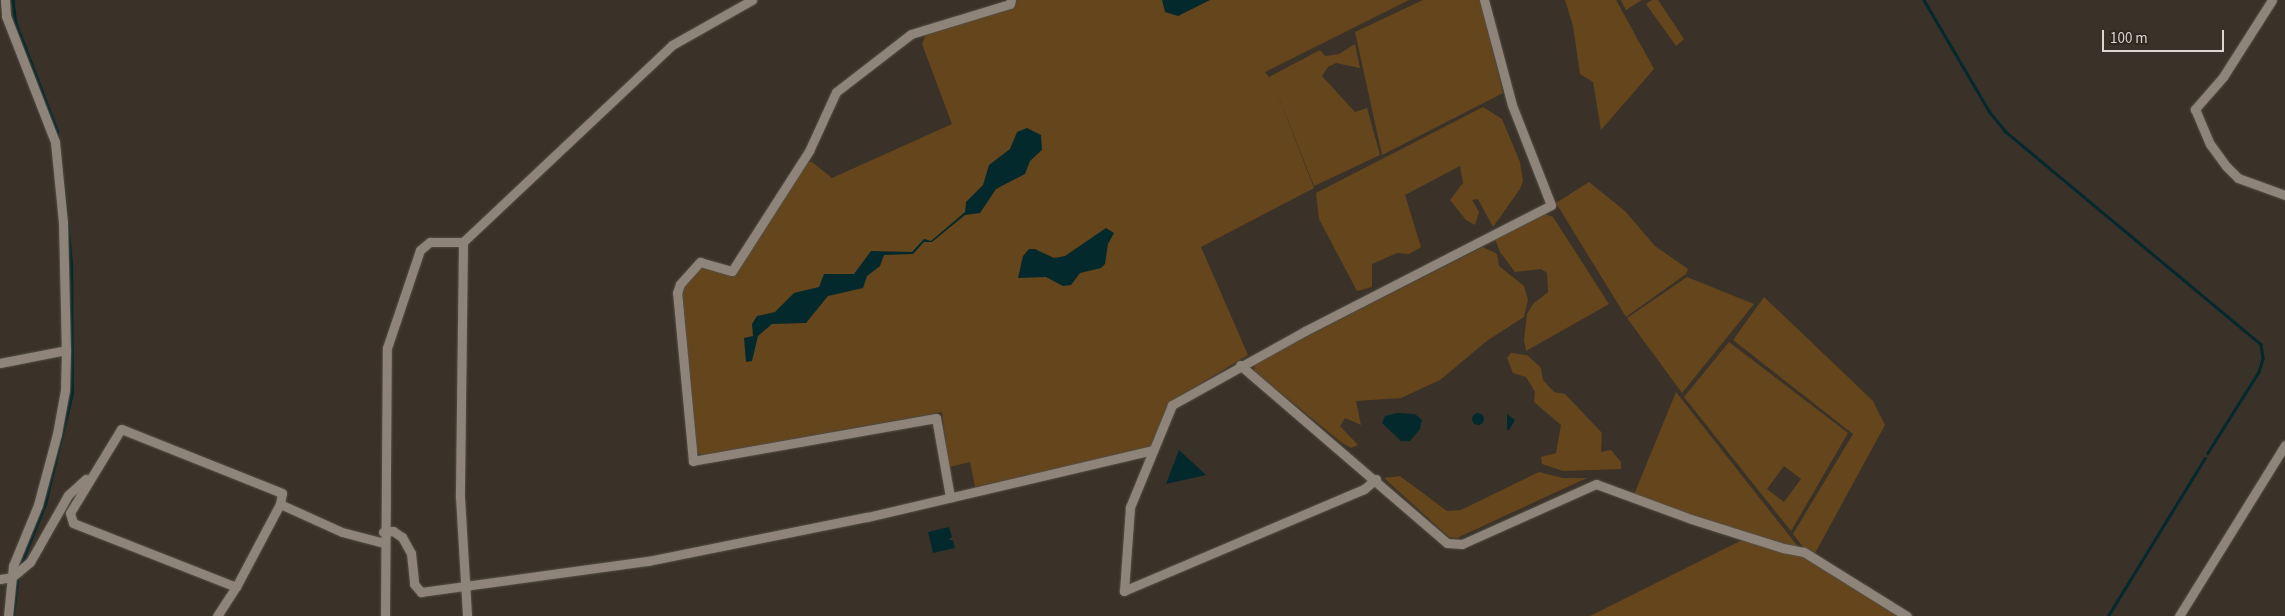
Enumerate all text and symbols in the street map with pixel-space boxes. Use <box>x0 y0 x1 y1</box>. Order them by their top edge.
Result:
scale bar <box>2105 20 2228 52</box>
text: 100 m <box>2110 28 2148 49</box>

